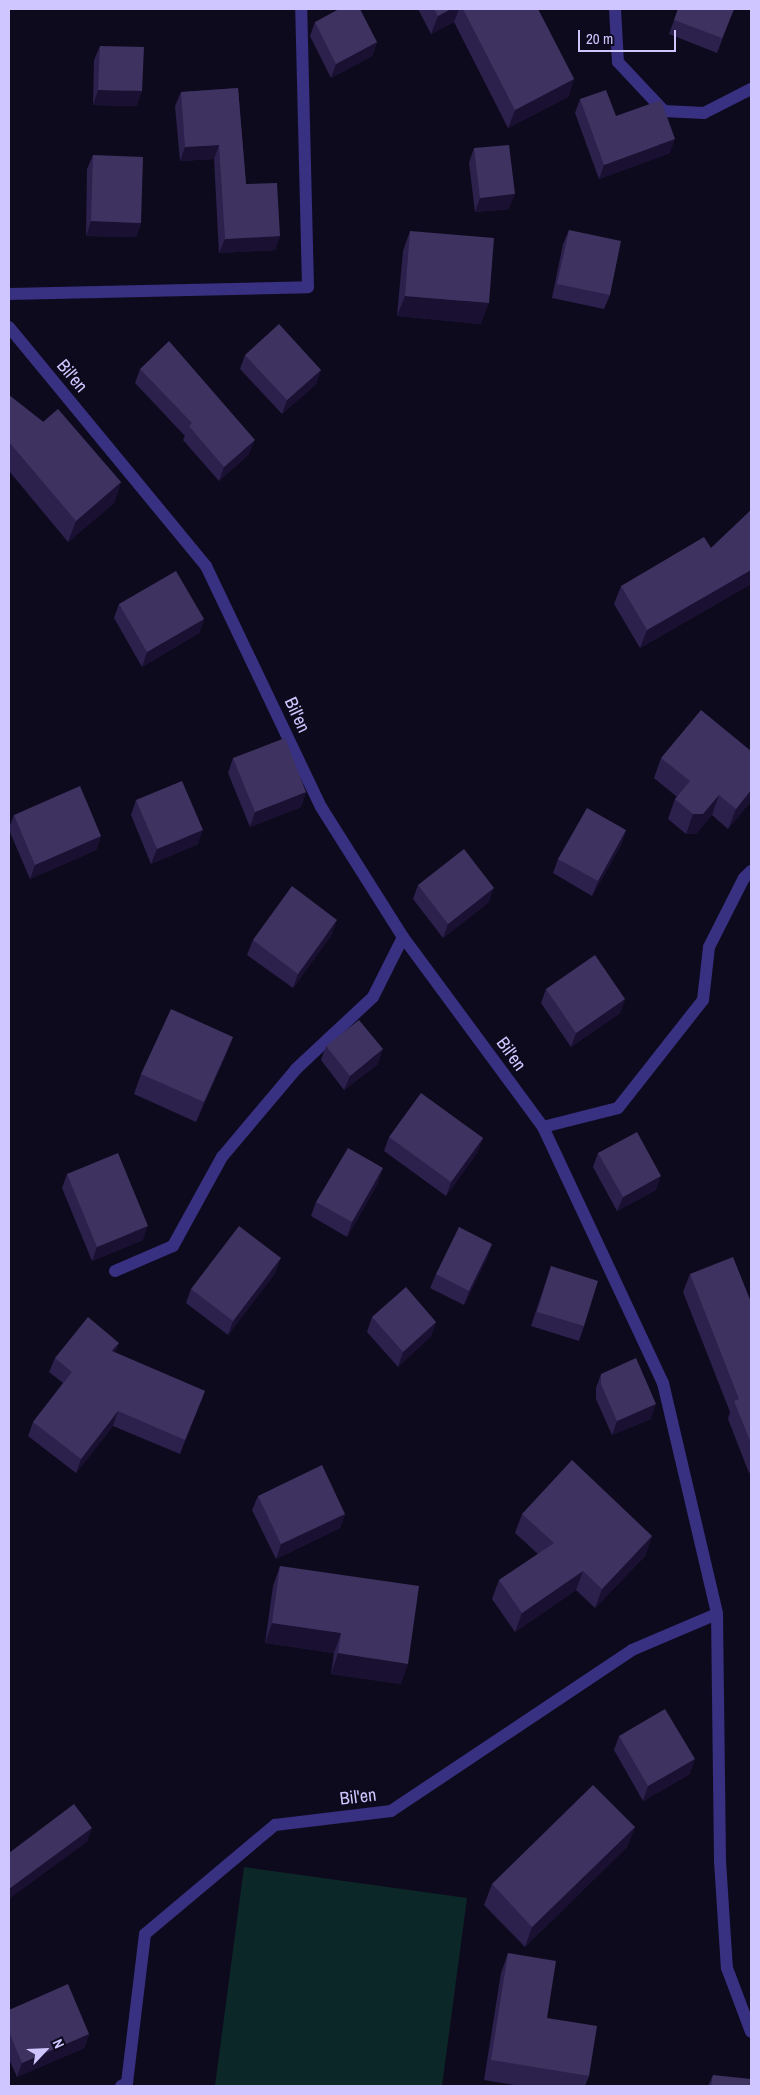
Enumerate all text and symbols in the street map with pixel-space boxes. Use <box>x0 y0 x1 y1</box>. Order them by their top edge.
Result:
scale bar <box>580 20 678 52</box>
text: 20 m <box>586 28 613 49</box>
street label: Bil'en <box>52 355 92 397</box>
street label: Bil'en <box>280 694 314 736</box>
street label: Bil'en <box>492 1033 530 1075</box>
street label: Bil'en <box>339 1784 377 1810</box>
north arrow <box>20 2025 70 2075</box>
text: N <box>49 2036 69 2051</box>

